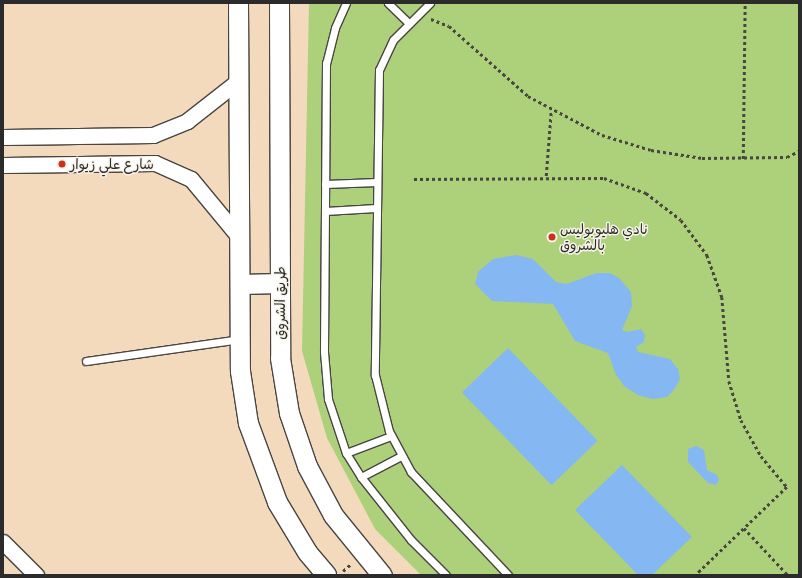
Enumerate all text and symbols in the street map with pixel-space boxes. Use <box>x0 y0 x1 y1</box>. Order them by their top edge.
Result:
place label: شارع علي زيوار <box>70 156 154 172</box>
marker: شارع علي زيوار <box>57 159 67 169</box>
place label: نادي هليوبوليس بالشروق <box>560 221 648 254</box>
marker: نادي هليوبوليس بالشروق <box>547 232 557 242</box>
street label: طريق الشروق <box>272 266 288 340</box>

